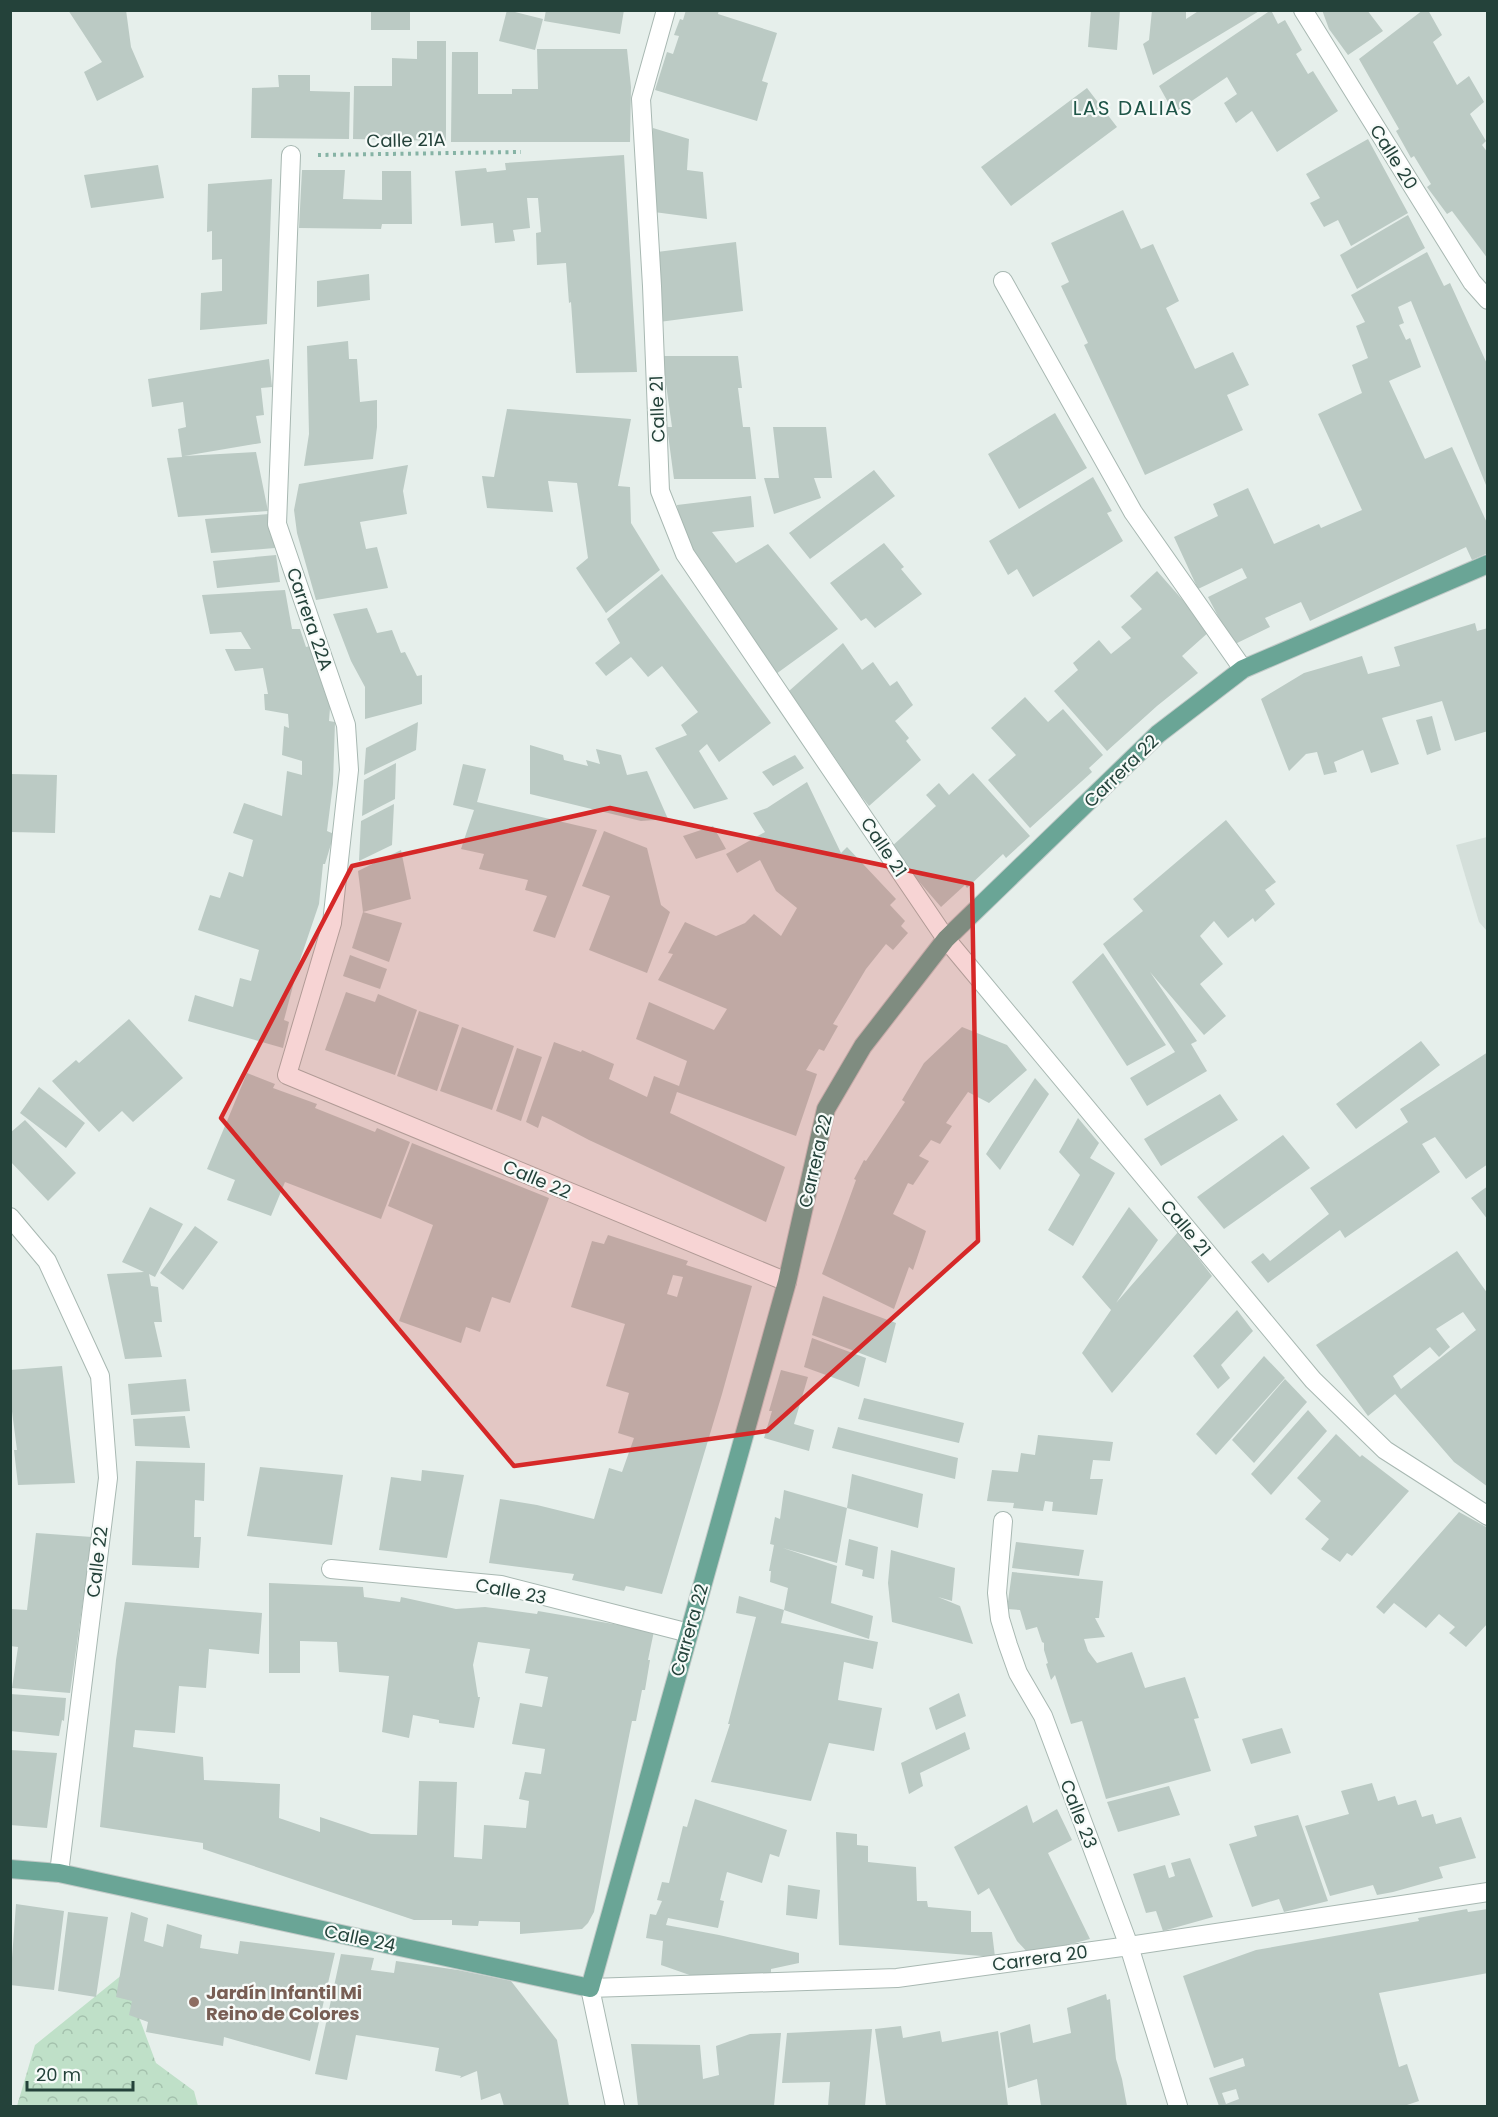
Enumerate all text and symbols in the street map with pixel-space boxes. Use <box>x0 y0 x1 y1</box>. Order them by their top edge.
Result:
district label: LAS DALIAS <box>1073 94 1193 122</box>
street label: Calle 20 <box>1364 120 1424 194</box>
street label: Calle 21A <box>366 127 446 153</box>
street label: Calle 21 <box>643 375 671 443</box>
street label: Carrera 22A <box>281 564 339 674</box>
street label: Carrera 22 <box>1078 729 1164 813</box>
street label: Calle 21 <box>855 812 913 882</box>
street label: Carrera 22 <box>792 1112 838 1210</box>
street label: Calle 22 <box>499 1154 575 1204</box>
street label: Calle 21 <box>1155 1194 1217 1262</box>
street label: Calle 22 <box>80 1525 114 1599</box>
street label: Calle 23 <box>473 1572 549 1610</box>
street label: Carrera 22 <box>664 1581 714 1679</box>
street label: Calle 23 <box>1054 1776 1104 1852</box>
street label: Calle 24 <box>322 1918 398 1958</box>
street label: Carrera 20 <box>991 1939 1089 1977</box>
place label: Jardín Infantil Mi Reino de Colores <box>206 1980 362 2026</box>
marker: Jardín Infantil Mi Reino de Colores <box>187 1995 201 2009</box>
scale bar <box>27 2054 134 2092</box>
text: 20 m <box>36 2062 81 2087</box>

